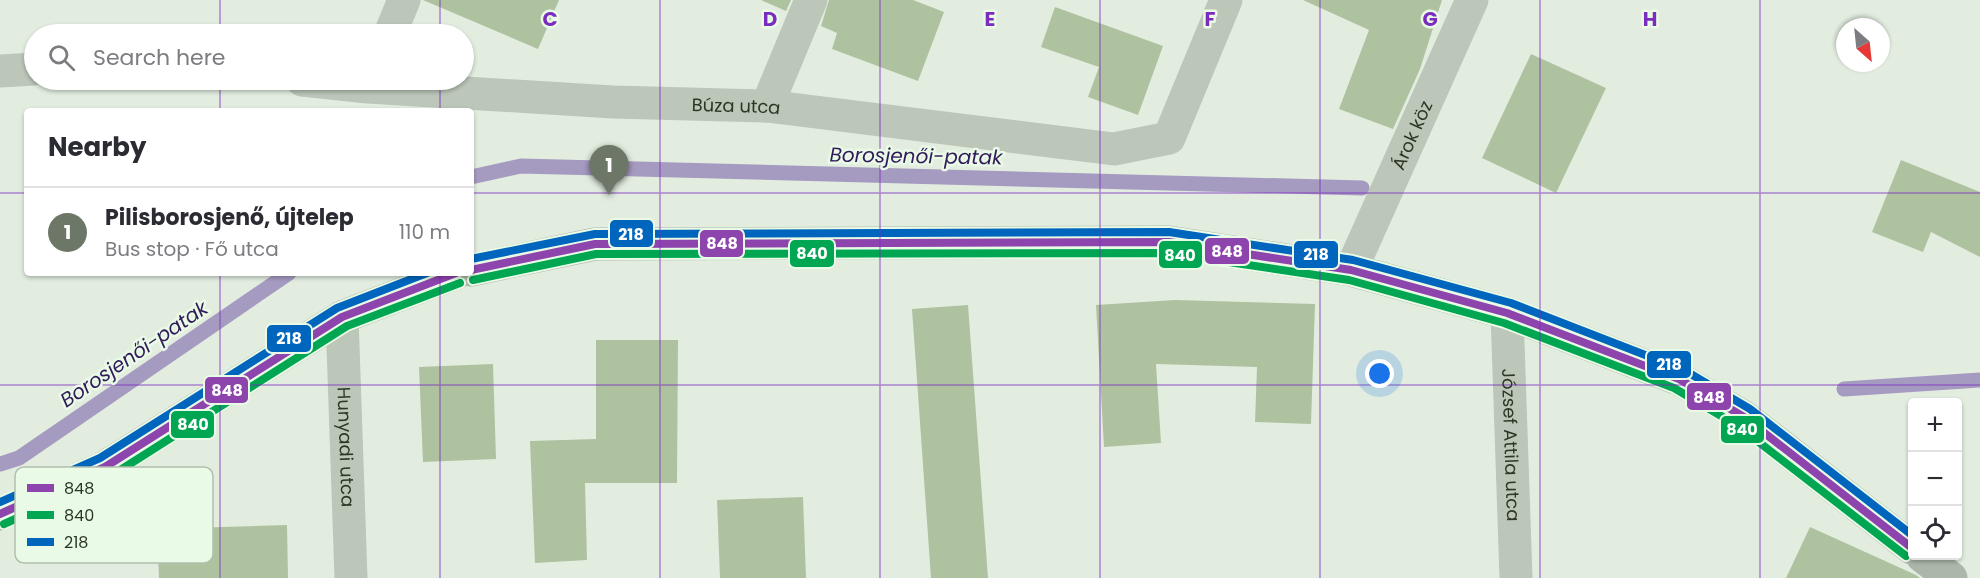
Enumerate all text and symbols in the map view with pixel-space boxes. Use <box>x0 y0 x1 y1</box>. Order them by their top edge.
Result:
text: C <box>542 5 558 33</box>
text: D <box>763 5 777 33</box>
text: E <box>985 5 995 33</box>
text: F <box>1205 5 1216 33</box>
text: G <box>1422 5 1438 33</box>
text: H <box>1643 5 1657 33</box>
north arrow <box>1836 18 1890 72</box>
search box <box>24 24 474 90</box>
icon: search <box>45 41 78 74</box>
text: Search here <box>93 42 226 73</box>
street label: Búza utca <box>691 92 782 120</box>
street label: Árok köz <box>1385 96 1438 174</box>
text: Nearby <box>48 129 146 165</box>
water label: Borosjenői-patak <box>829 140 1004 172</box>
pin: 1 <box>590 146 628 195</box>
text: Pilisborosjenő, újtelep <box>105 202 354 233</box>
text: 1 <box>64 218 71 246</box>
text: 110 m <box>399 218 450 246</box>
line badge: 218 <box>609 219 654 248</box>
text: 218 <box>618 223 644 246</box>
line badge: 848 <box>699 229 744 258</box>
text: 848 <box>706 232 738 255</box>
text: Bus stop · Fő utca <box>105 235 279 263</box>
line badge: 848 <box>1204 237 1250 265</box>
line badge: 840 <box>789 239 835 268</box>
line badge: 840 <box>1158 240 1203 269</box>
text: 848 <box>1211 240 1243 263</box>
line badge: 218 <box>1293 240 1339 269</box>
text: 840 <box>796 242 828 265</box>
text: 218 <box>1303 243 1329 266</box>
text: 840 <box>1164 244 1196 267</box>
water label: Borosjenői-patak <box>55 293 215 414</box>
line badge: 218 <box>266 324 312 353</box>
text: 218 <box>276 327 302 350</box>
line badge: 218 <box>1646 350 1692 379</box>
text: 218 <box>1656 353 1682 376</box>
your location <box>1365 359 1394 388</box>
street label: József Attila utca <box>1496 368 1527 522</box>
line badge: 848 <box>204 376 249 404</box>
text: 848 <box>211 379 243 402</box>
line badge: 848 <box>1686 382 1732 411</box>
street label: Hunyadi utca <box>332 386 361 508</box>
text: 848 <box>1693 386 1725 409</box>
map controls <box>1908 398 1962 560</box>
button: + <box>1908 398 1962 452</box>
line badge: 840 <box>170 410 215 439</box>
text: 840 <box>177 413 209 436</box>
line badge: 840 <box>1720 415 1765 444</box>
text: 840 <box>1726 418 1758 441</box>
button: − <box>1908 452 1962 506</box>
legend <box>15 467 213 563</box>
text: 848 <box>64 477 94 500</box>
text: 840 <box>64 504 94 527</box>
button: locate <box>1908 506 1962 560</box>
text: 218 <box>64 531 88 554</box>

